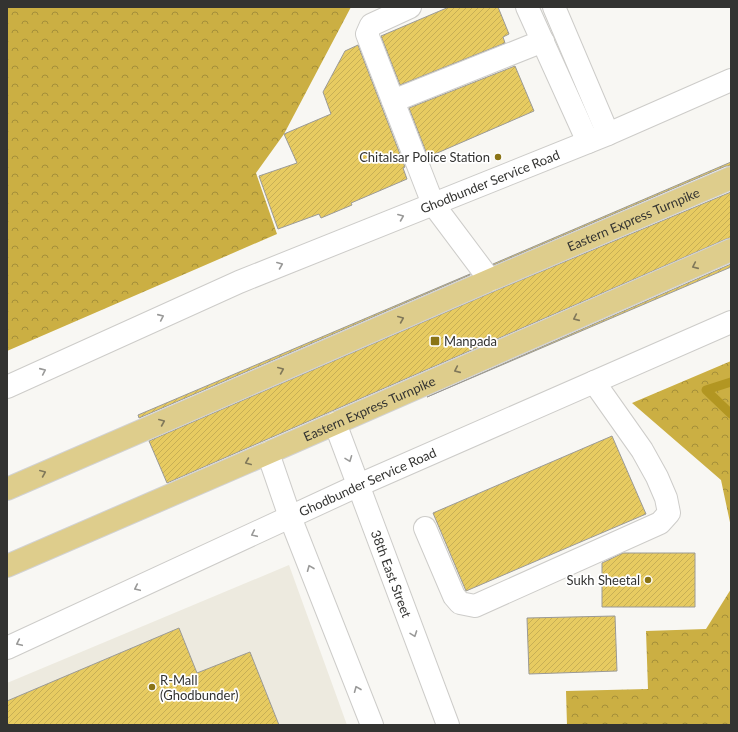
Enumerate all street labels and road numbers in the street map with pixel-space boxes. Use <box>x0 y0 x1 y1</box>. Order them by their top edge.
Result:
street label: Ghodbunder Service Road <box>418 146 562 216</box>
street label: Eastern Express Turnpike <box>565 184 702 254</box>
street label: Eastern Express Turnpike <box>301 373 438 445</box>
street label: Ghodbunder Service Road <box>296 444 439 520</box>
street label: 38th East Street <box>368 528 415 620</box>

